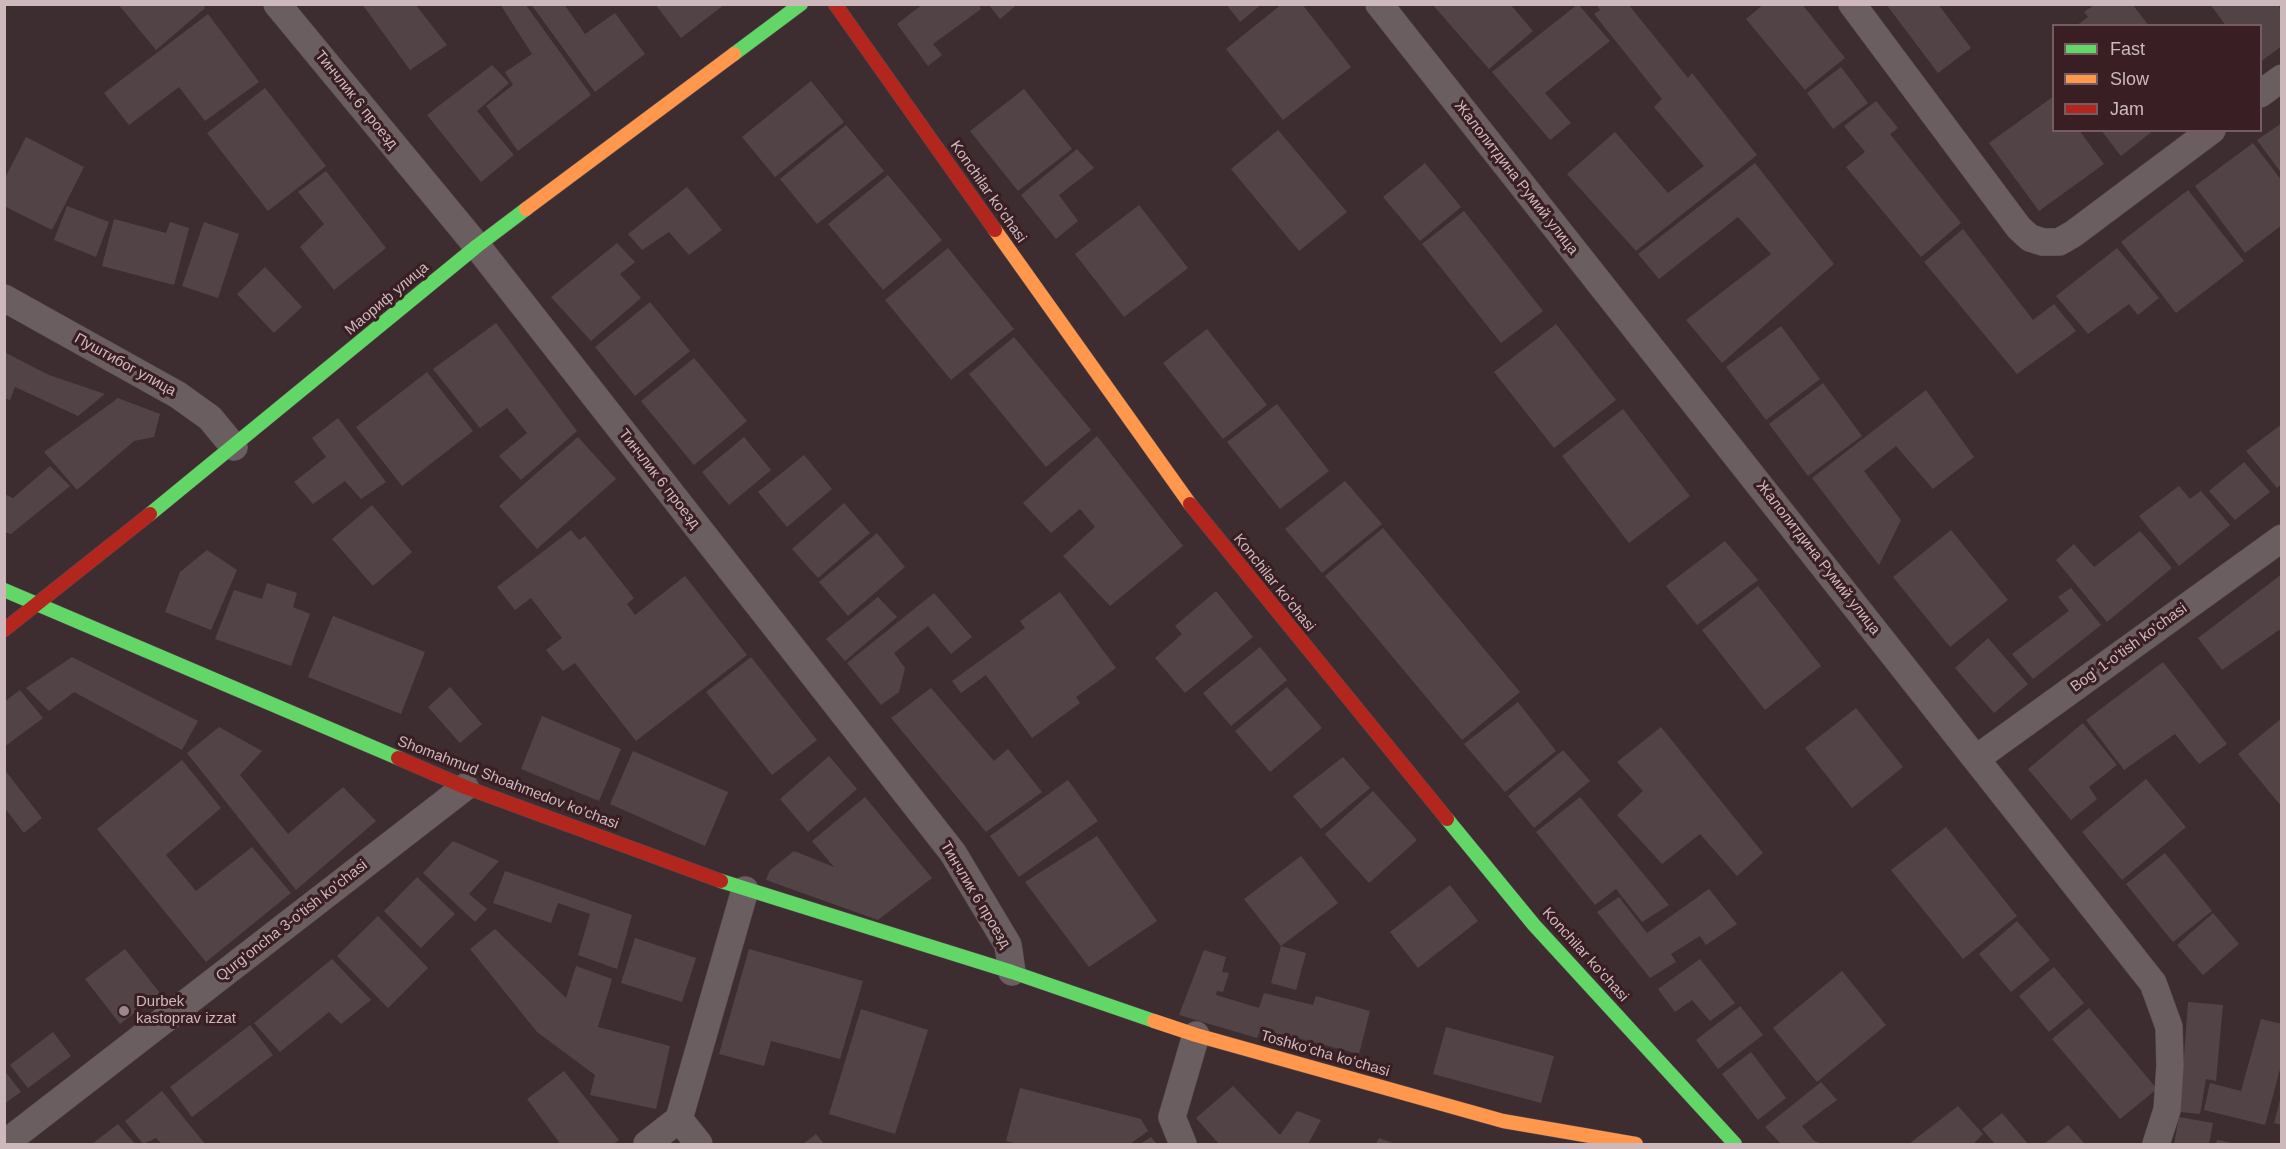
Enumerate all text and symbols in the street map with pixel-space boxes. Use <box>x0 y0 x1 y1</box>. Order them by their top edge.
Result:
legend <box>2052 24 2262 132</box>
text: Fast <box>2110 39 2145 59</box>
street label: Тинчлик 6 проезд <box>311 47 401 153</box>
text: Slow <box>2110 69 2149 89</box>
street label: Жалолитдина Румий улица <box>1450 97 1582 259</box>
text: Jam <box>2110 99 2144 119</box>
street label: Konchilar ko'chasi <box>946 138 1030 246</box>
street label: Маориф улица <box>341 259 433 339</box>
street label: Пуштибог улица <box>71 330 179 400</box>
street label: Тинчлик 6 проезд <box>615 426 703 532</box>
street label: Жалолитдина Румий улица <box>1752 477 1884 639</box>
street label: Konchilar ko'chasi <box>1229 531 1319 635</box>
street label: Bog' 1-o'tish ko'chasi <box>2067 600 2191 696</box>
street label: Shomahmud Shoahmedov ko'chasi <box>395 732 621 834</box>
street label: Тинчлик 6 проезд <box>936 838 1014 952</box>
street label: Qurg'oncha 3-o'tish ko'chasi <box>213 856 371 986</box>
street label: Konchilar ko'chasi <box>1538 904 1632 1006</box>
place label: Durbek kastoprav izzat <box>136 993 236 1028</box>
marker: Durbek kastoprav izzat <box>117 1004 131 1018</box>
street label: Toshkoʻcha koʻchasi <box>1258 1027 1392 1081</box>

